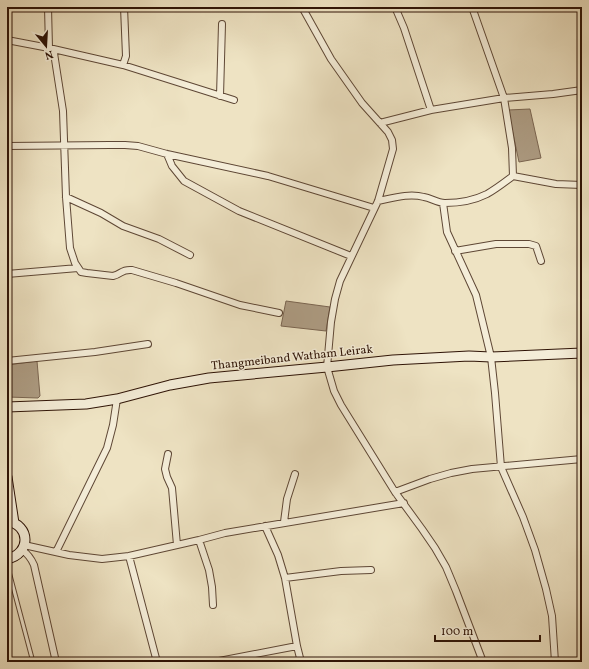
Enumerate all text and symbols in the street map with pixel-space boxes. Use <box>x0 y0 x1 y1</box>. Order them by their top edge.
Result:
north arrow <box>26 26 66 66</box>
text: N <box>43 46 55 62</box>
street label: Thangmeiband Watham Leirak <box>210 342 374 374</box>
scale bar <box>435 617 540 643</box>
text: 100 m <box>441 624 474 640</box>

